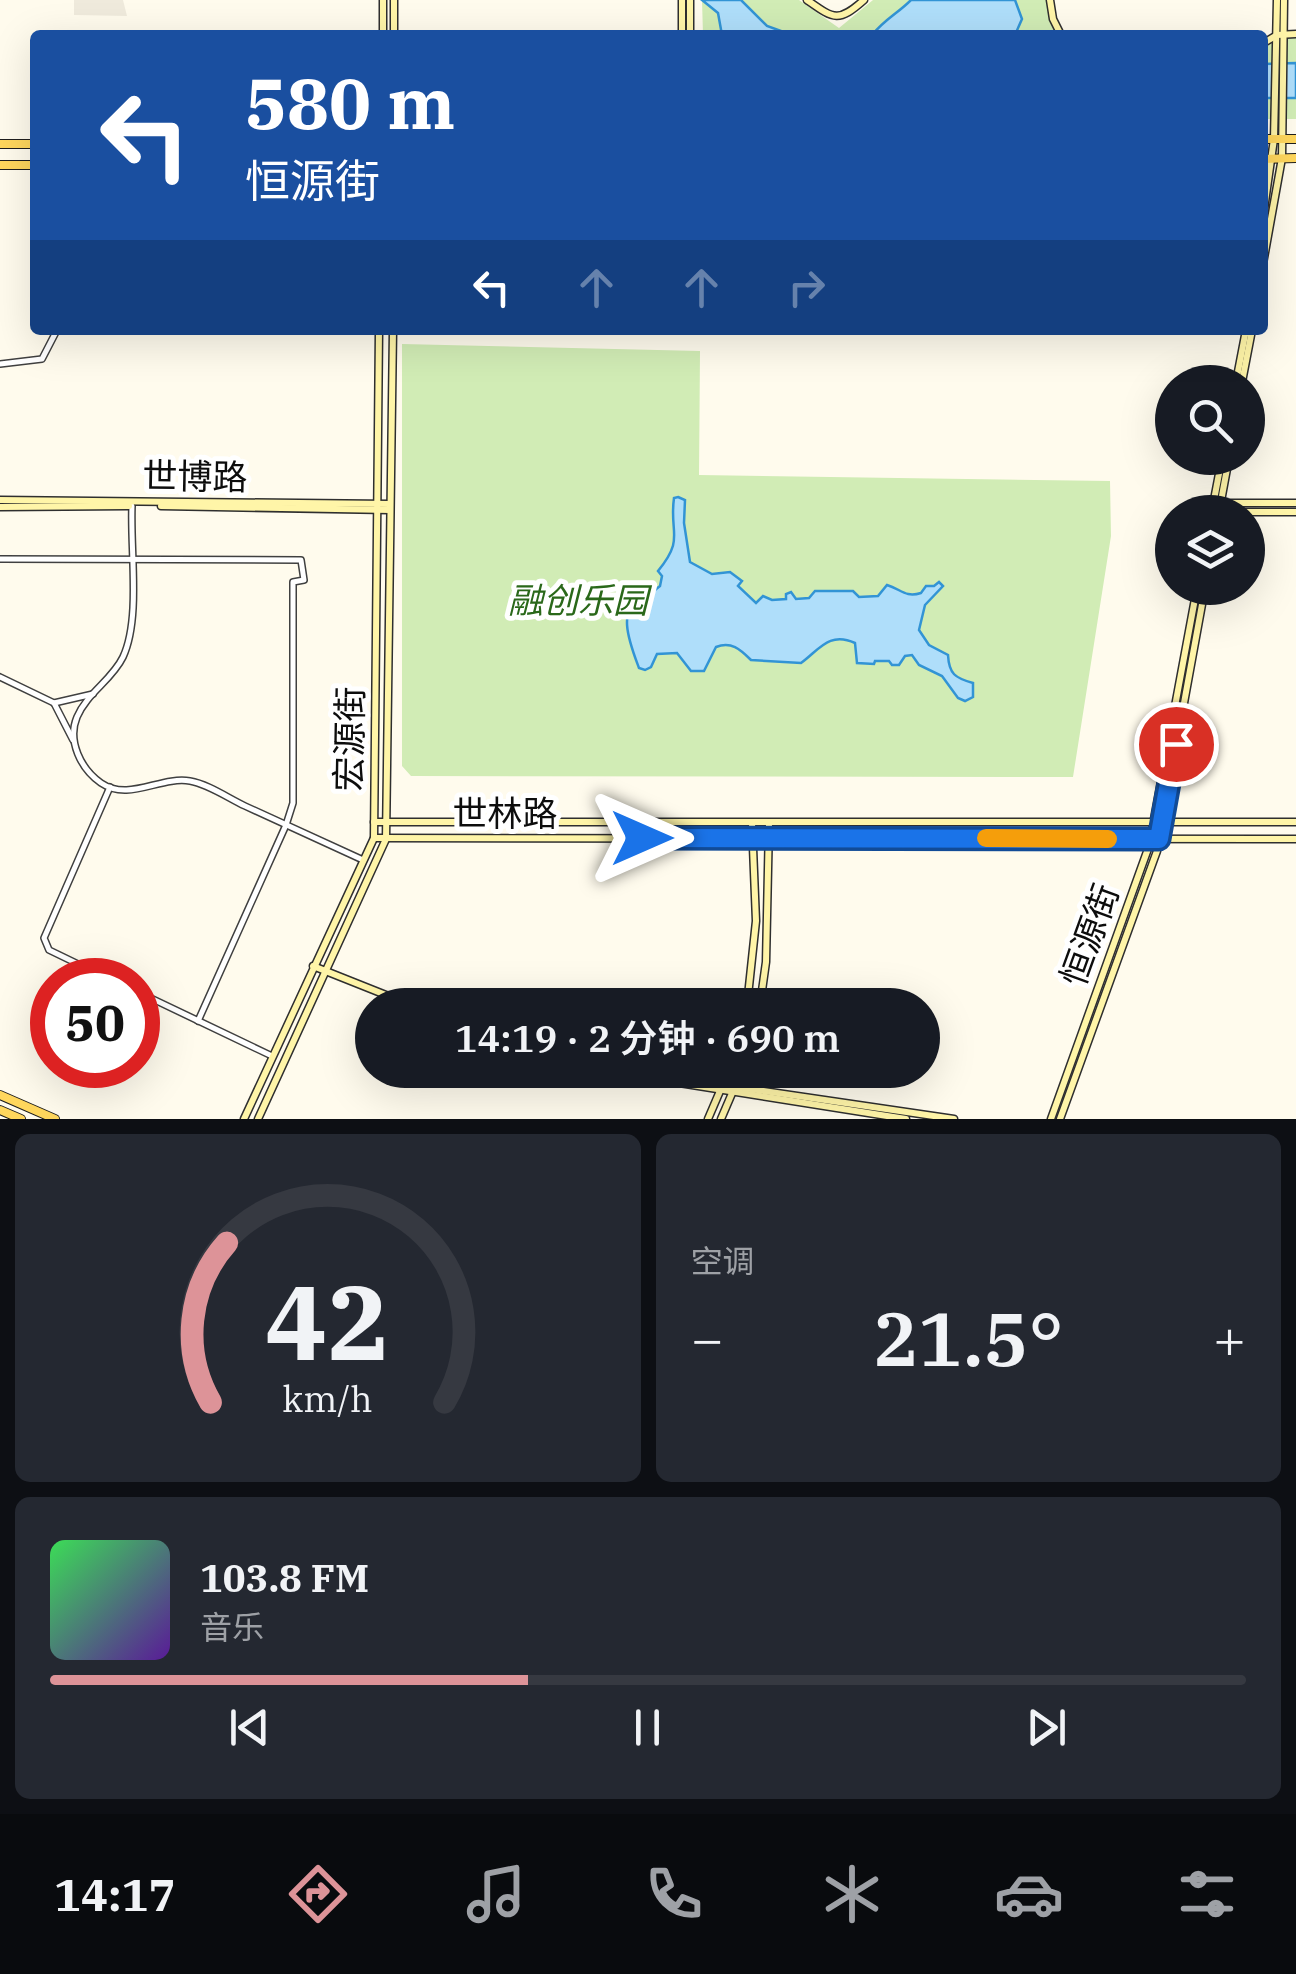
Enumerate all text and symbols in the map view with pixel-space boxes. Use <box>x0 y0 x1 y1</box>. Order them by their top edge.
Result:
text: 580 m <box>245 57 455 148</box>
icon: left <box>80 70 210 200</box>
text: 恒源街 <box>245 151 380 209</box>
icon: left <box>464 260 519 315</box>
icon: ahead <box>569 260 624 315</box>
icon: ahead <box>674 260 729 315</box>
icon: right <box>779 260 834 315</box>
map controls <box>1155 365 1265 605</box>
button: search <box>1155 365 1265 475</box>
street label: 世博路 <box>142 452 248 500</box>
button: layers <box>1155 495 1265 605</box>
park label: 融创乐园 <box>508 577 653 623</box>
street label: 宏源街 <box>325 686 373 792</box>
pin <box>1134 702 1219 787</box>
icon: arrive <box>1149 717 1204 772</box>
position arrow <box>590 786 694 890</box>
street label: 世林路 <box>452 790 558 836</box>
street label: 恒源街 <box>1049 877 1129 992</box>
speed limit sign: 50 <box>30 958 160 1088</box>
text: 14:19 · 2 分钟 · 690 m <box>455 1013 840 1062</box>
text: 空调 <box>691 1240 755 1282</box>
text: 42 <box>265 1253 390 1389</box>
text: 21.5° <box>873 1289 1064 1387</box>
text: − <box>691 1303 724 1374</box>
text: + <box>1213 1303 1246 1374</box>
text: km/h <box>283 1375 373 1422</box>
text: 103.8 FM <box>200 1553 369 1602</box>
text: 音乐 <box>200 1606 264 1648</box>
icon: previous <box>222 1700 277 1755</box>
icon: pause <box>620 1700 675 1755</box>
icon: next <box>1019 1700 1074 1755</box>
icon: directions <box>283 1859 353 1929</box>
icon: music <box>461 1859 531 1929</box>
icon: phone <box>639 1859 709 1929</box>
icon: climate <box>817 1859 887 1929</box>
icon: car <box>994 1859 1064 1929</box>
icon: filters <box>1172 1859 1242 1929</box>
text: 14:17 <box>54 1865 176 1923</box>

